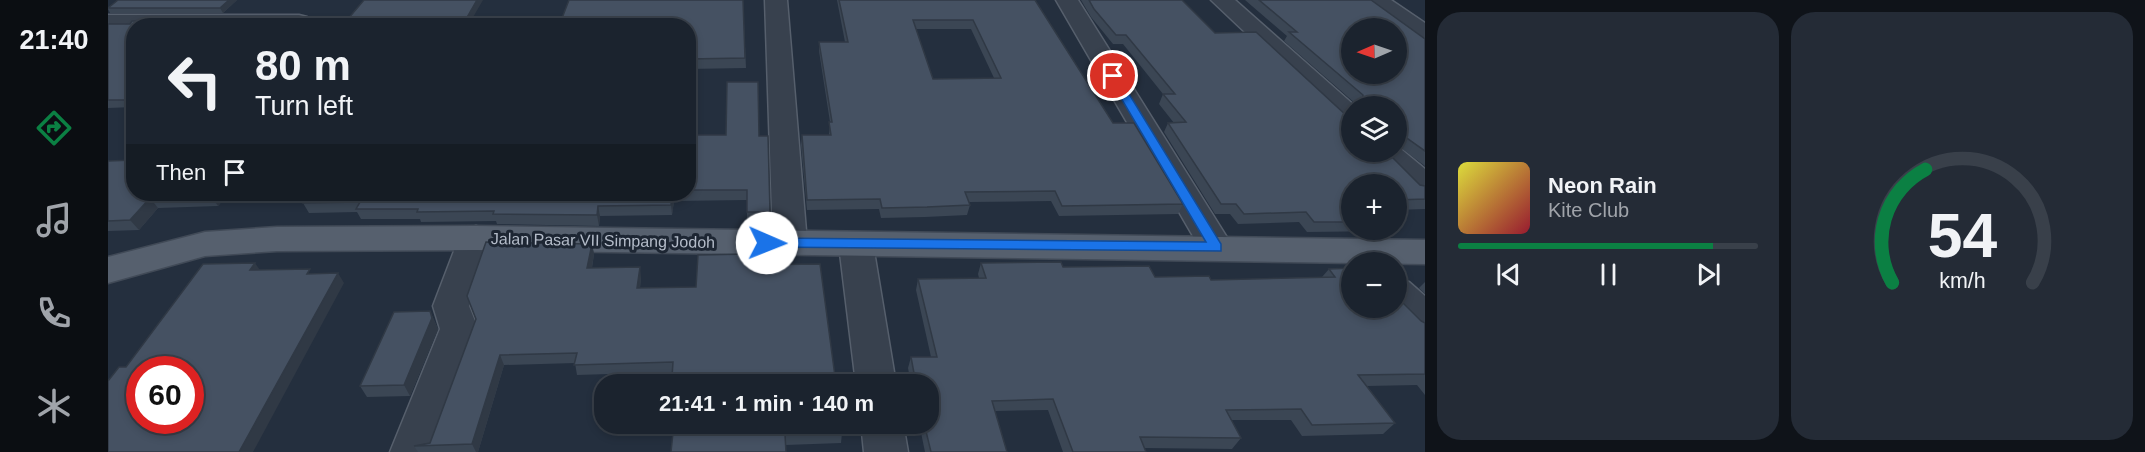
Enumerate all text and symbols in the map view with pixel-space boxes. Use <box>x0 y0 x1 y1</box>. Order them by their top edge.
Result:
north arrow <box>1341 18 1407 84</box>
map controls <box>1341 18 1407 318</box>
text: 21:40 <box>19 25 89 55</box>
icon: left <box>156 42 234 120</box>
text: 80 m <box>255 42 351 89</box>
pin <box>1087 50 1138 101</box>
icon: arrive <box>1096 59 1129 92</box>
text: Turn left <box>255 91 353 121</box>
button: layers <box>1341 96 1407 162</box>
icon: directions <box>33 107 75 149</box>
icon: arrive <box>218 156 251 189</box>
text: Then <box>156 160 206 185</box>
text: Neon Rain <box>1548 173 1657 198</box>
button: + <box>1341 174 1407 240</box>
icon: music <box>33 199 75 241</box>
text: Kite Club <box>1548 199 1629 221</box>
text: 54 <box>1927 201 1997 270</box>
position arrow <box>735 211 799 275</box>
street label: Jalan Pasar VII Simpang Jodoh <box>491 230 715 251</box>
button: − <box>1341 252 1407 318</box>
icon: previous <box>1492 258 1525 291</box>
icon: pause <box>1592 258 1625 291</box>
icon: next <box>1692 258 1725 291</box>
text: km/h <box>1939 269 1985 293</box>
icon: phone <box>33 292 75 334</box>
speed limit sign: 60 <box>126 356 204 434</box>
icon: climate <box>33 385 75 427</box>
text: 21:41 · 1 min · 140 m <box>659 391 874 416</box>

